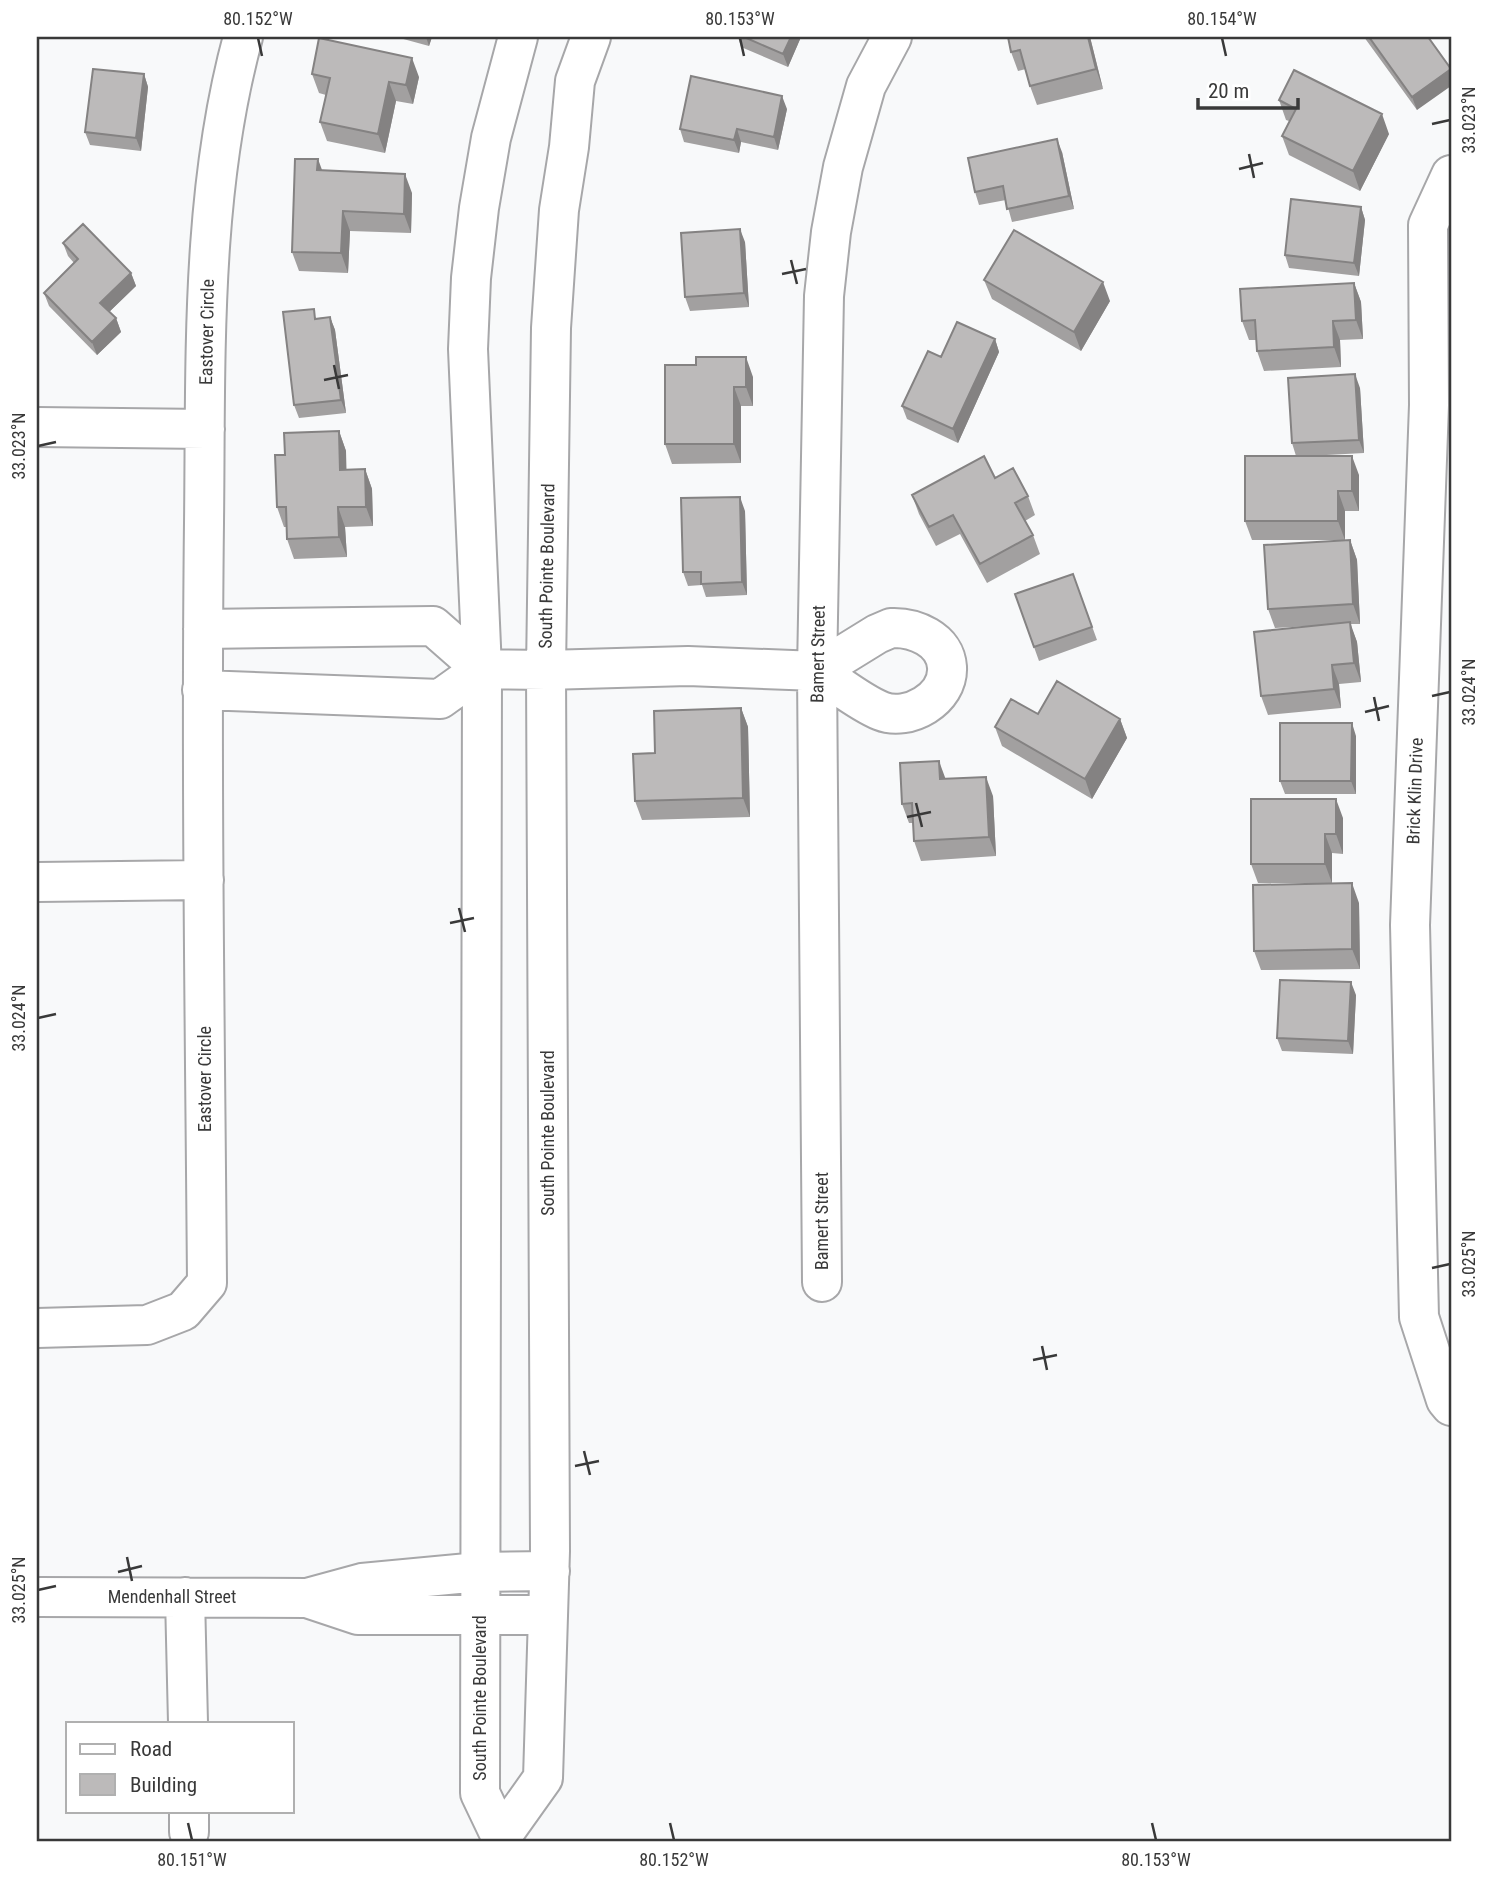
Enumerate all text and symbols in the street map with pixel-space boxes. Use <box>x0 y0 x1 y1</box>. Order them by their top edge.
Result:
text: 80.152°W <box>223 8 293 29</box>
text: 80.153°W <box>705 8 775 29</box>
text: 80.154°W <box>1187 8 1257 29</box>
scale bar <box>1198 66 1297 110</box>
text: 20 m <box>1208 79 1249 103</box>
text: 33.023°N <box>1458 86 1479 154</box>
street label: Eastover Circle <box>195 279 218 385</box>
text: 33.023°N <box>8 412 29 480</box>
street label: South Pointe Boulevard <box>535 483 558 649</box>
street label: Bamert Street <box>806 605 829 703</box>
text: 33.024°N <box>1458 658 1479 726</box>
street label: Brick Klin Drive <box>1402 737 1427 845</box>
text: 33.024°N <box>8 984 29 1052</box>
street label: Eastover Circle <box>194 1026 215 1132</box>
street label: South Pointe Boulevard <box>537 1050 558 1216</box>
street label: Bamert Street <box>811 1172 832 1270</box>
text: 33.025°N <box>1458 1230 1479 1298</box>
text: 33.025°N <box>8 1556 29 1624</box>
street label: Mendenhall Street <box>108 1586 236 1607</box>
street label: South Pointe Boulevard <box>469 1615 490 1781</box>
legend <box>66 1722 294 1812</box>
text: Road <box>130 1737 172 1761</box>
text: Building <box>130 1773 197 1797</box>
text: 80.151°W <box>157 1849 227 1870</box>
text: 80.152°W <box>639 1849 709 1870</box>
text: 80.153°W <box>1121 1849 1191 1870</box>

